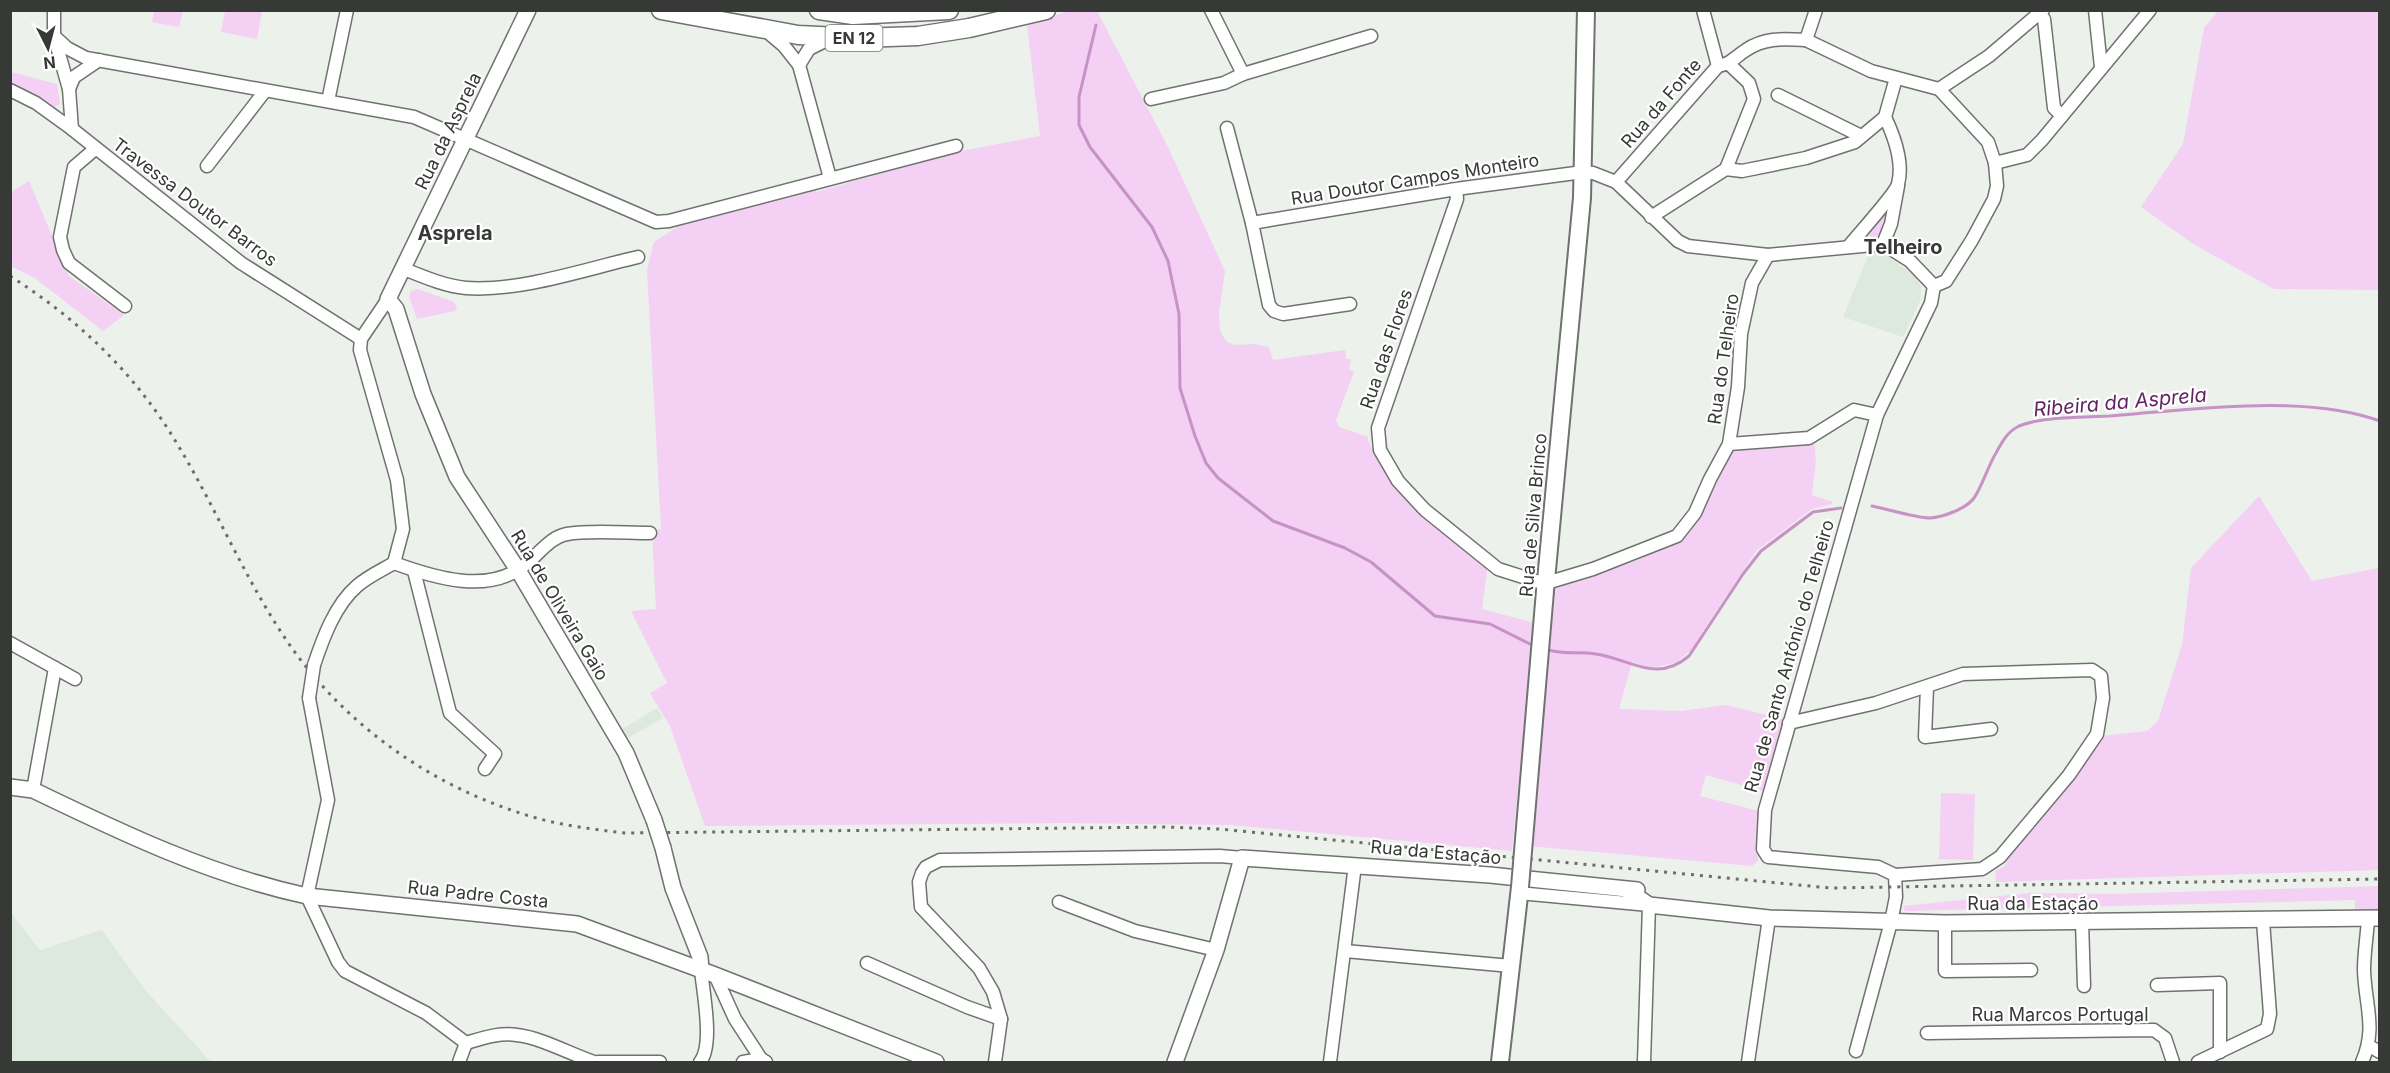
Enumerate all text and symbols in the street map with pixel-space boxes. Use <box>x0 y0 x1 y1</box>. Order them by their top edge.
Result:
north arrow <box>18 18 78 78</box>
road number: EN 12 <box>826 25 882 51</box>
text: N <box>42 52 57 74</box>
street label: Rua da Fonte <box>1617 54 1705 152</box>
street label: Rua da Asprela <box>411 69 485 193</box>
street label: Travessa Doutor Barros <box>109 133 281 271</box>
street label: Rua Doutor Campos Monteiro <box>1289 149 1541 209</box>
district label: Asprela <box>417 221 493 245</box>
district label: Telheiro <box>1864 235 1942 259</box>
street label: Rua das Flores <box>1356 286 1416 412</box>
street label: Rua do Telheiro <box>1703 292 1743 426</box>
water label: Ribeira da Asprela <box>2032 382 2208 422</box>
street label: Rua de Silva Brinco <box>1515 432 1551 598</box>
street label: Rua de Santo António do Telheiro <box>1740 517 1838 795</box>
street label: Rua de Oliveira Gaio <box>507 526 613 684</box>
street label: Rua da Estação <box>1370 836 1502 868</box>
street label: Rua Padre Costa <box>406 876 550 912</box>
street label: Rua da Estação <box>1967 893 2099 914</box>
street label: Rua Marcos Portugal <box>1971 1004 2149 1025</box>

